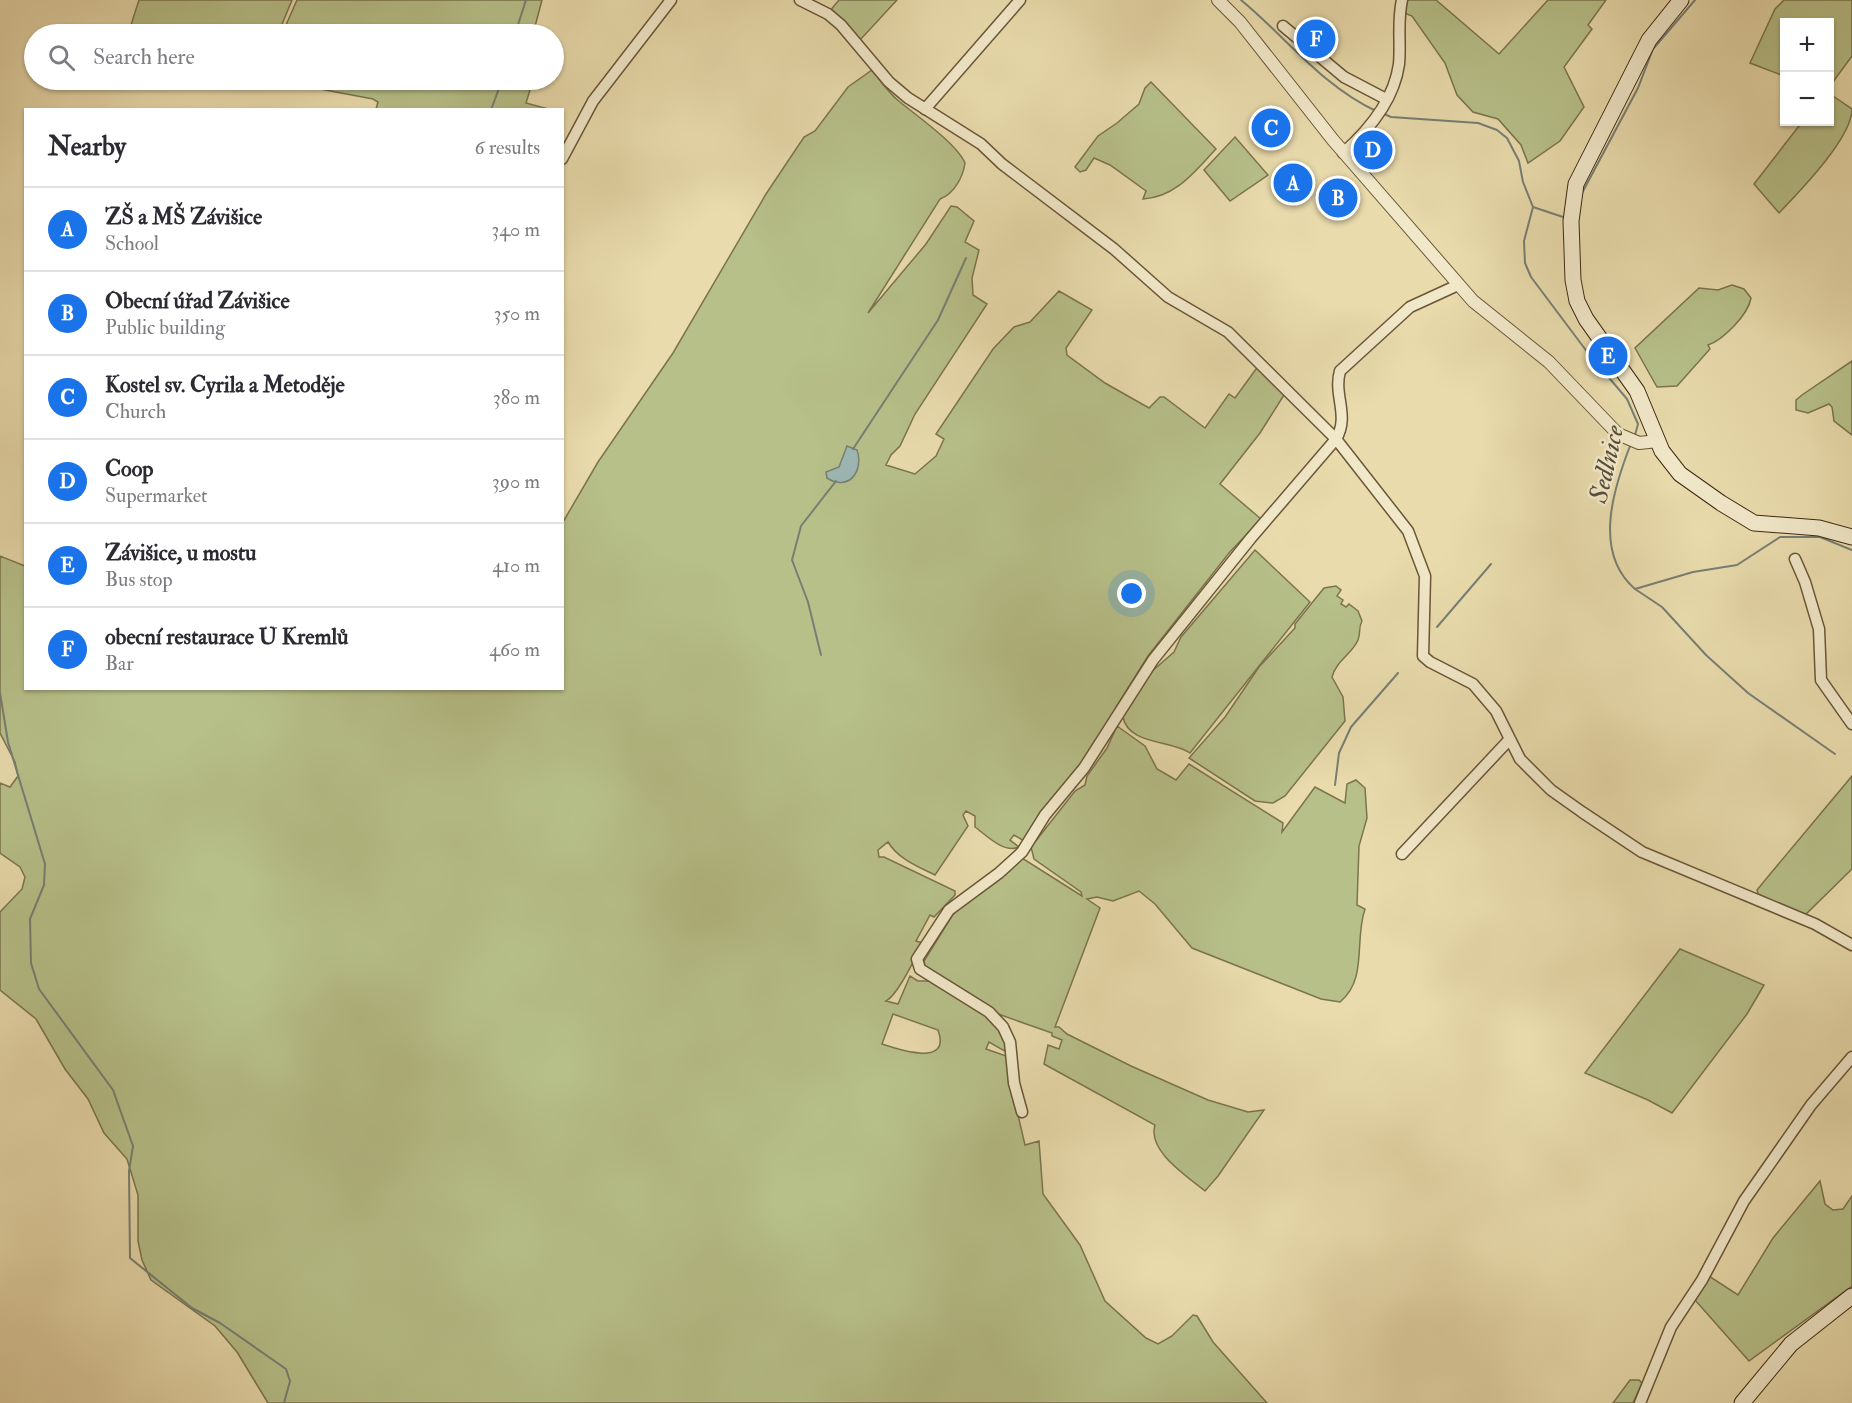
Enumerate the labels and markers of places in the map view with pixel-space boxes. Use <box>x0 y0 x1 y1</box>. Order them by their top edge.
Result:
pin: F <box>1296 16 1336 62</box>
pin: C <box>1252 106 1290 150</box>
pin: D <box>1354 128 1392 172</box>
pin: A <box>1274 160 1312 206</box>
pin: B <box>1318 176 1358 220</box>
pin: E <box>1588 334 1628 378</box>

